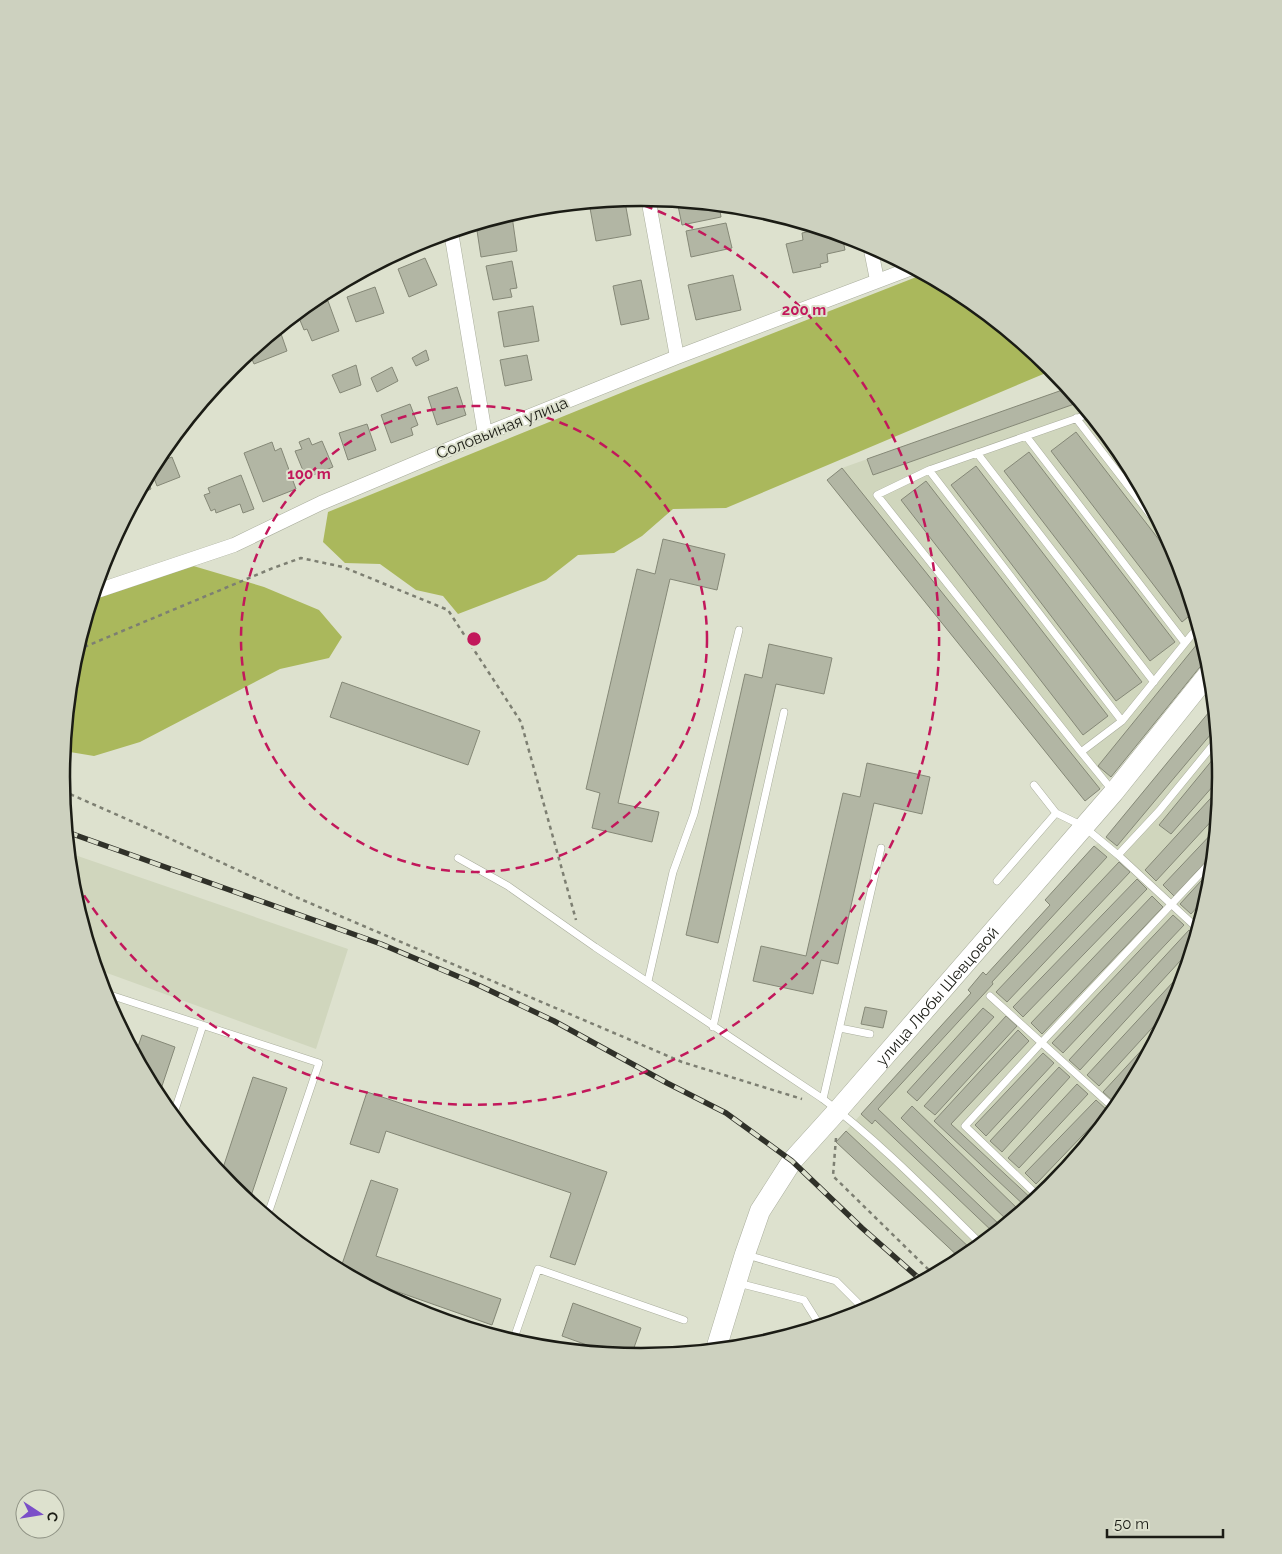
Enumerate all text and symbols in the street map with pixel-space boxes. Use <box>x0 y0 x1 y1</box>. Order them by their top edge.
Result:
text: 200 m <box>782 301 826 319</box>
street label: Соловьиная улица <box>433 393 571 463</box>
text: 100 m <box>287 465 331 483</box>
centre of rings <box>465 630 483 648</box>
street label: улица Любы Шевцовой <box>872 923 1002 1069</box>
north arrow <box>15 1489 65 1539</box>
scale bar <box>1107 1506 1223 1538</box>
text: С <box>44 1510 62 1523</box>
text: 50 m <box>1114 1515 1149 1533</box>

